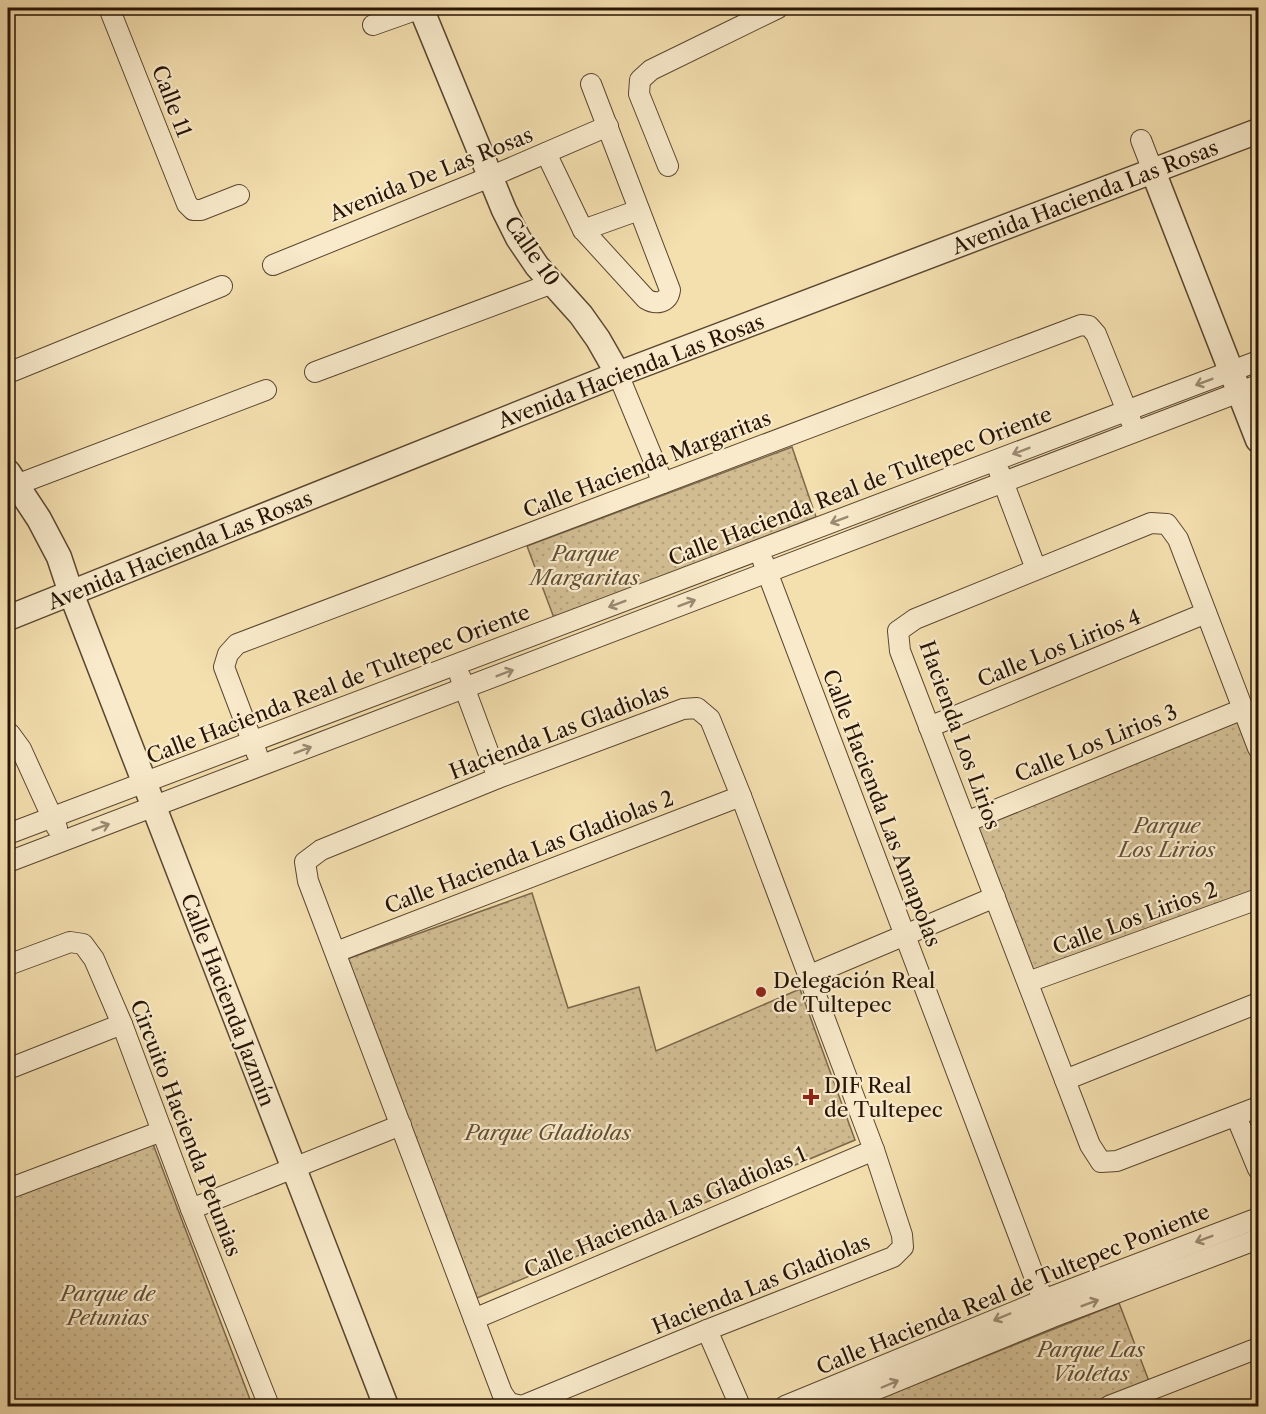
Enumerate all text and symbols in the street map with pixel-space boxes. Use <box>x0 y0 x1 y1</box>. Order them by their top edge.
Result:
street label: Calle 11 <box>147 62 197 141</box>
street label: Avenida De Las Rosas <box>325 122 536 227</box>
street label: Avenida Hacienda Las Rosas <box>947 135 1222 260</box>
street label: Calle 10 <box>499 211 565 291</box>
street label: Avenida Hacienda Las Rosas <box>493 309 768 434</box>
one-way arrow <box>1195 377 1214 388</box>
street label: Calle Hacienda Real de Tultepec Oriente <box>665 401 1055 571</box>
street label: Calle Hacienda Margaritas <box>520 405 774 523</box>
one-way arrow <box>1013 446 1031 457</box>
street label: Avenida Hacienda Las Rosas <box>43 485 316 615</box>
one-way arrow <box>830 515 849 526</box>
park label: Parque Margaritas <box>527 541 641 590</box>
one-way arrow <box>677 597 696 608</box>
street label: Calle Hacienda Real de Tultepec Oriente <box>143 599 533 769</box>
one-way arrow <box>609 599 627 610</box>
street label: Calle Los Lirios 4 <box>974 604 1144 692</box>
street label: Hacienda Los Lirios <box>914 637 1006 833</box>
one-way arrow <box>495 666 514 677</box>
street label: Calle Hacienda Las Amapolas <box>818 666 946 950</box>
street label: Hacienda Las Gladiolas <box>446 678 672 784</box>
street label: Calle Los Lirios 3 <box>1011 699 1181 787</box>
one-way arrow <box>293 744 312 755</box>
street label: Calle Hacienda Las Gladiolas 2 <box>381 785 677 919</box>
park label: Parque Los Lirios <box>1116 813 1216 862</box>
one-way arrow <box>92 820 110 831</box>
street label: Calle Los Lirios 2 <box>1049 877 1221 959</box>
street label: Calle Hacienda Jazmín <box>176 890 280 1110</box>
place label: Delegación Real de Tultepec <box>773 968 935 1017</box>
marker: Delegación Real de Tultepec <box>754 985 768 999</box>
street label: Circuito Hacienda Petunias <box>125 996 247 1260</box>
place label: DIF Real de Tultepec <box>824 1073 943 1122</box>
marker: DIF Real de Tultepec <box>802 1088 820 1106</box>
park label: Parque Gladiolas <box>463 1120 632 1145</box>
street label: Calle Hacienda Las Gladiolas 1 <box>520 1141 810 1283</box>
street label: Calle Hacienda Real de Tultepec Poniente <box>813 1198 1213 1380</box>
street label: Hacienda Las Gladiolas <box>648 1229 874 1339</box>
one-way arrow <box>1195 1234 1214 1245</box>
park label: Parque de Petunias <box>59 1281 156 1330</box>
one-way arrow <box>1080 1296 1099 1307</box>
one-way arrow <box>994 1312 1012 1323</box>
park label: Parque Las Violetas <box>1035 1337 1146 1386</box>
one-way arrow <box>880 1378 899 1389</box>

